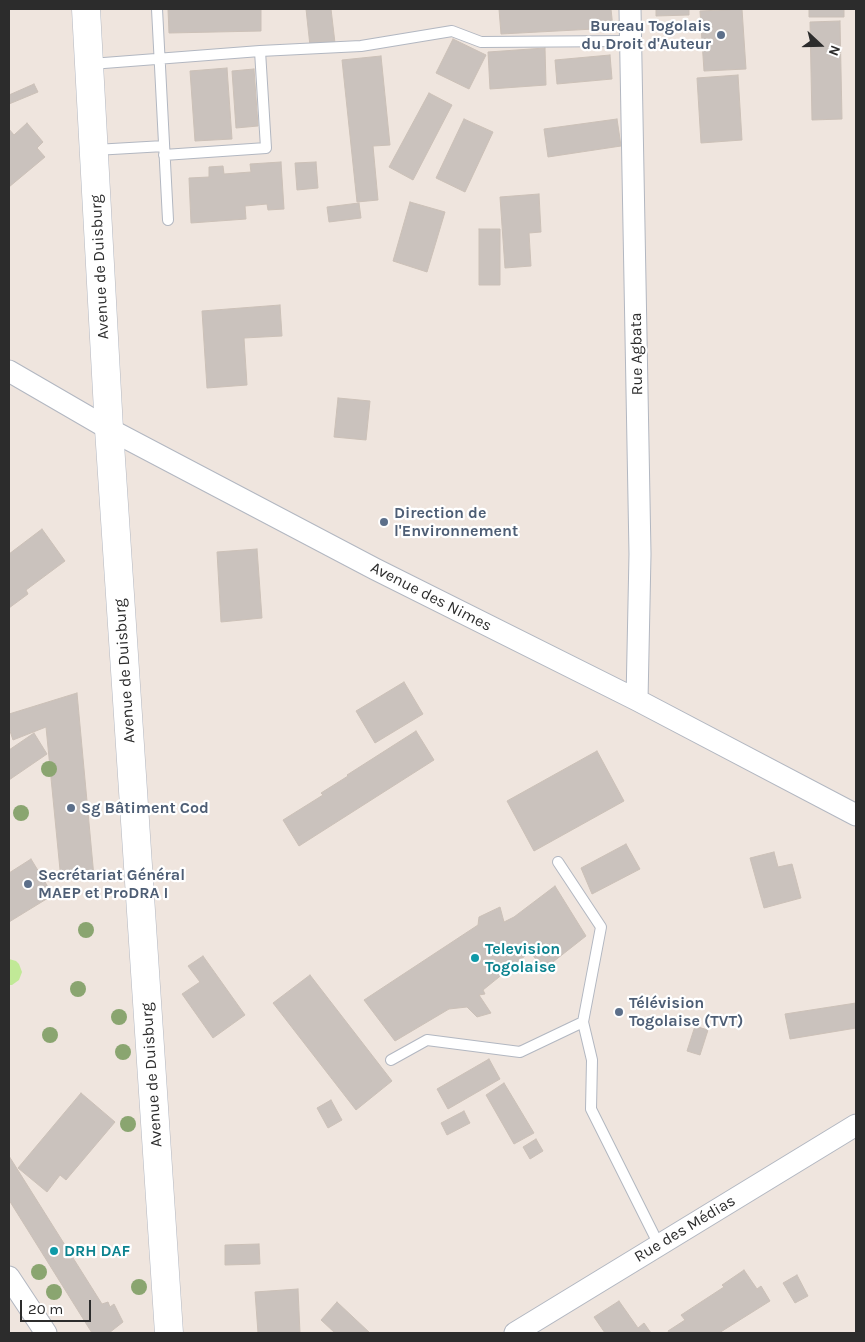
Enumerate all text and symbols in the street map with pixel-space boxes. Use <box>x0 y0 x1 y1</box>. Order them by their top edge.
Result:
place label: Bureau Togolais du Droit d'Auteur <box>581 16 711 54</box>
north arrow <box>795 20 845 70</box>
marker: Bureau Togolais du Droit d'Auteur <box>715 29 727 41</box>
text: N <box>825 43 844 58</box>
street label: Avenue de Duisburg <box>87 194 113 340</box>
street label: Rue Agbata <box>627 312 647 396</box>
place label: Direction de l'Environnement <box>394 503 518 541</box>
marker: Direction de l'Environnement <box>378 516 390 528</box>
street label: Avenue des Nimes <box>367 558 495 636</box>
street label: Avenue de Duisburg <box>110 598 140 744</box>
place label: Sg Bâtiment Cod <box>81 798 209 818</box>
marker: Sg Bâtiment Cod <box>65 802 77 814</box>
place label: Secrétariat Général MAEP et ProDRA I <box>38 865 185 903</box>
marker: Secrétariat Général MAEP et ProDRA I <box>22 878 34 890</box>
place label: Television Togolaise <box>485 939 560 977</box>
marker: Television Togolaise <box>469 952 481 964</box>
place label: Télévision Togolaise (TVT) <box>629 993 743 1031</box>
street label: Avenue de Duisburg <box>137 1002 167 1148</box>
marker: Télévision Togolaise (TVT) <box>613 1006 625 1018</box>
street label: Rue des Médias <box>631 1191 739 1267</box>
place label: DRH DAF <box>64 1241 130 1261</box>
marker: DRH DAF <box>48 1245 60 1257</box>
scale bar <box>22 1290 94 1322</box>
text: 20 m <box>28 1300 63 1318</box>

